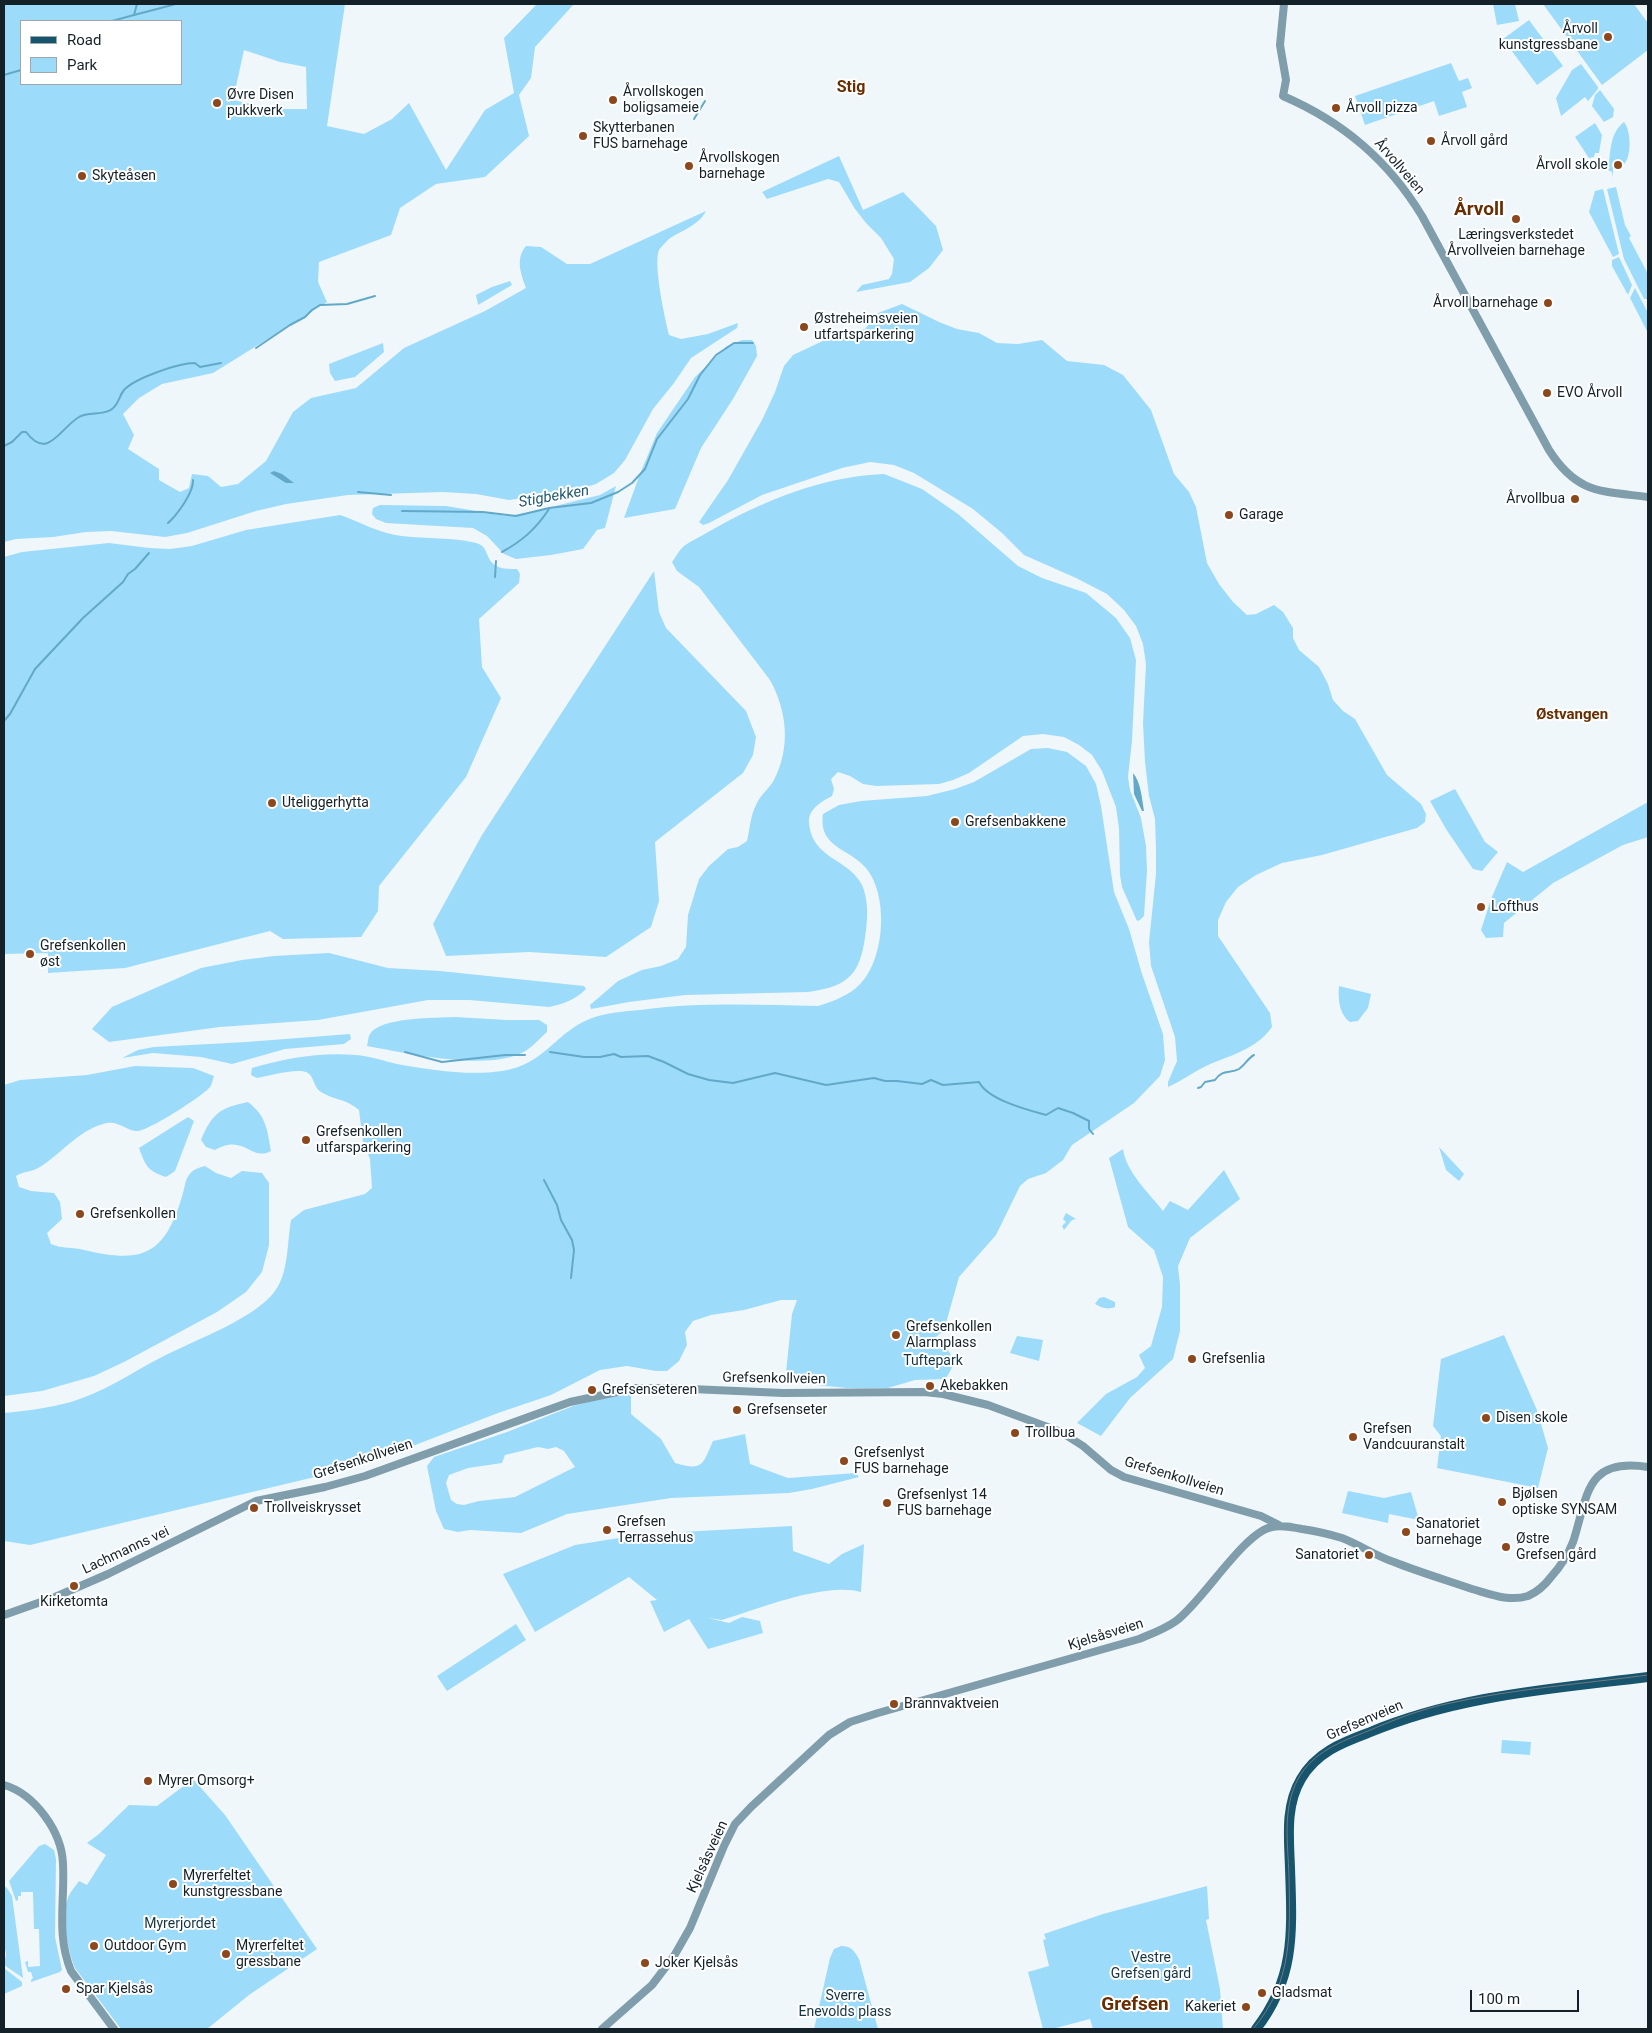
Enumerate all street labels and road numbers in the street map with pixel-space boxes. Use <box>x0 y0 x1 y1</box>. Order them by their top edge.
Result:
street label: Årvollveien <box>1370 136 1428 198</box>
street label: Grefsenkollveien <box>722 1370 826 1388</box>
street label: Grefsenkollveien <box>311 1436 415 1484</box>
street label: Grefsenkollveien <box>1122 1454 1226 1500</box>
street label: Lachmanns vei <box>80 1524 172 1578</box>
street label: Kjelsåsveien <box>1066 1616 1146 1654</box>
street label: Grefsenveien <box>1324 1697 1406 1745</box>
street label: Kjelsåsveien <box>684 1818 732 1896</box>

